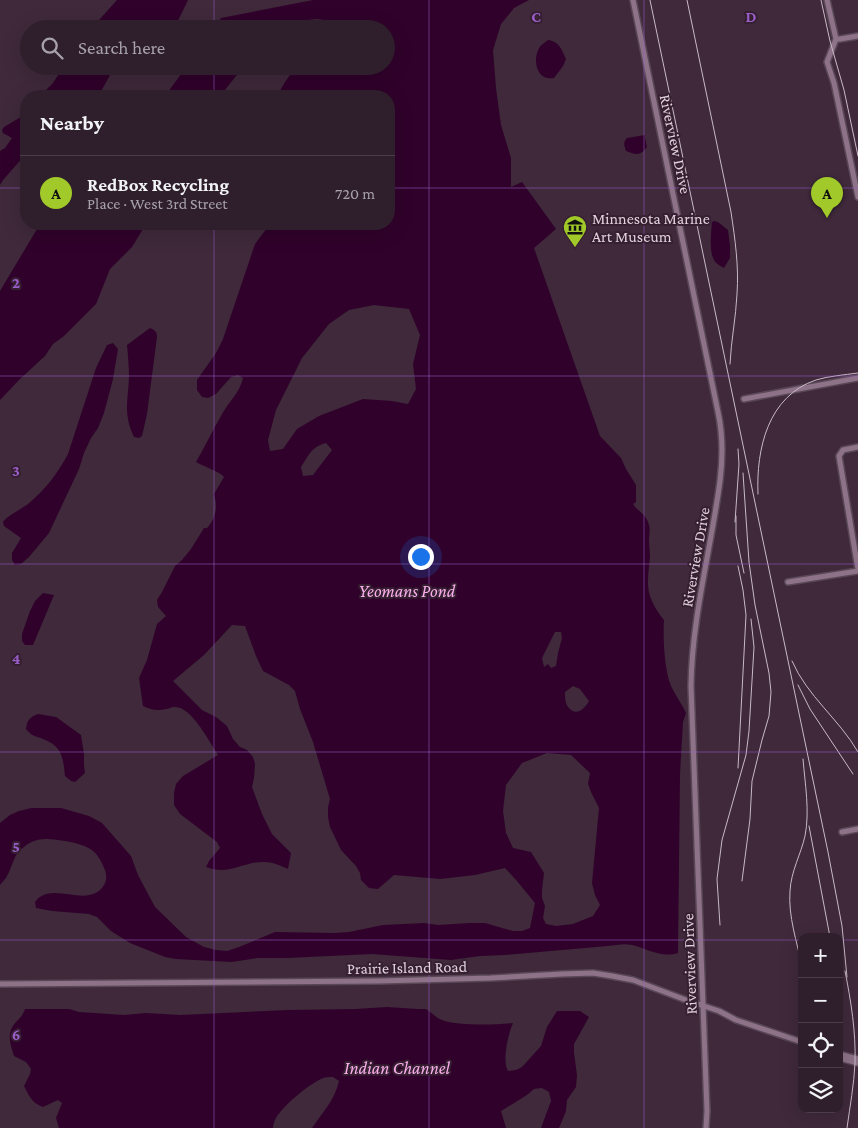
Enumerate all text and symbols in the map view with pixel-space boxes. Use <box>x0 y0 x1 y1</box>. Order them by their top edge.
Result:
text: C <box>531 8 541 25</box>
text: D <box>745 8 757 25</box>
search box <box>20 20 395 75</box>
icon: search <box>38 34 66 62</box>
text: Search here <box>78 37 165 58</box>
street label: Riverview Drive <box>657 93 694 195</box>
text: Nearby <box>40 111 104 135</box>
text: RedBox Recycling <box>87 174 229 195</box>
pin: A <box>811 177 843 218</box>
text: A <box>51 185 61 202</box>
text: 720 m <box>335 185 375 202</box>
text: Place · West 3rd Street <box>87 195 228 212</box>
place label: Minnesota Marine Art Museum <box>592 210 710 245</box>
museum icon: Minnesota Marine Art Museum <box>562 214 588 248</box>
text: 2 <box>12 274 20 291</box>
text: 3 <box>12 462 20 479</box>
street label: Riverview Drive <box>678 506 713 608</box>
your location <box>408 544 434 570</box>
water label: Yeomans Pond <box>359 581 456 601</box>
text: 4 <box>12 650 21 667</box>
text: 5 <box>12 838 20 855</box>
street label: Riverview Drive <box>679 913 700 1015</box>
map controls <box>798 933 843 1113</box>
button: + <box>798 933 843 978</box>
street label: Prairie Island Road <box>347 958 468 977</box>
button: − <box>798 978 843 1023</box>
button: locate <box>798 1023 843 1068</box>
text: 6 <box>12 1026 20 1043</box>
water label: Indian Channel <box>344 1058 451 1078</box>
button: layers <box>798 1068 843 1113</box>

